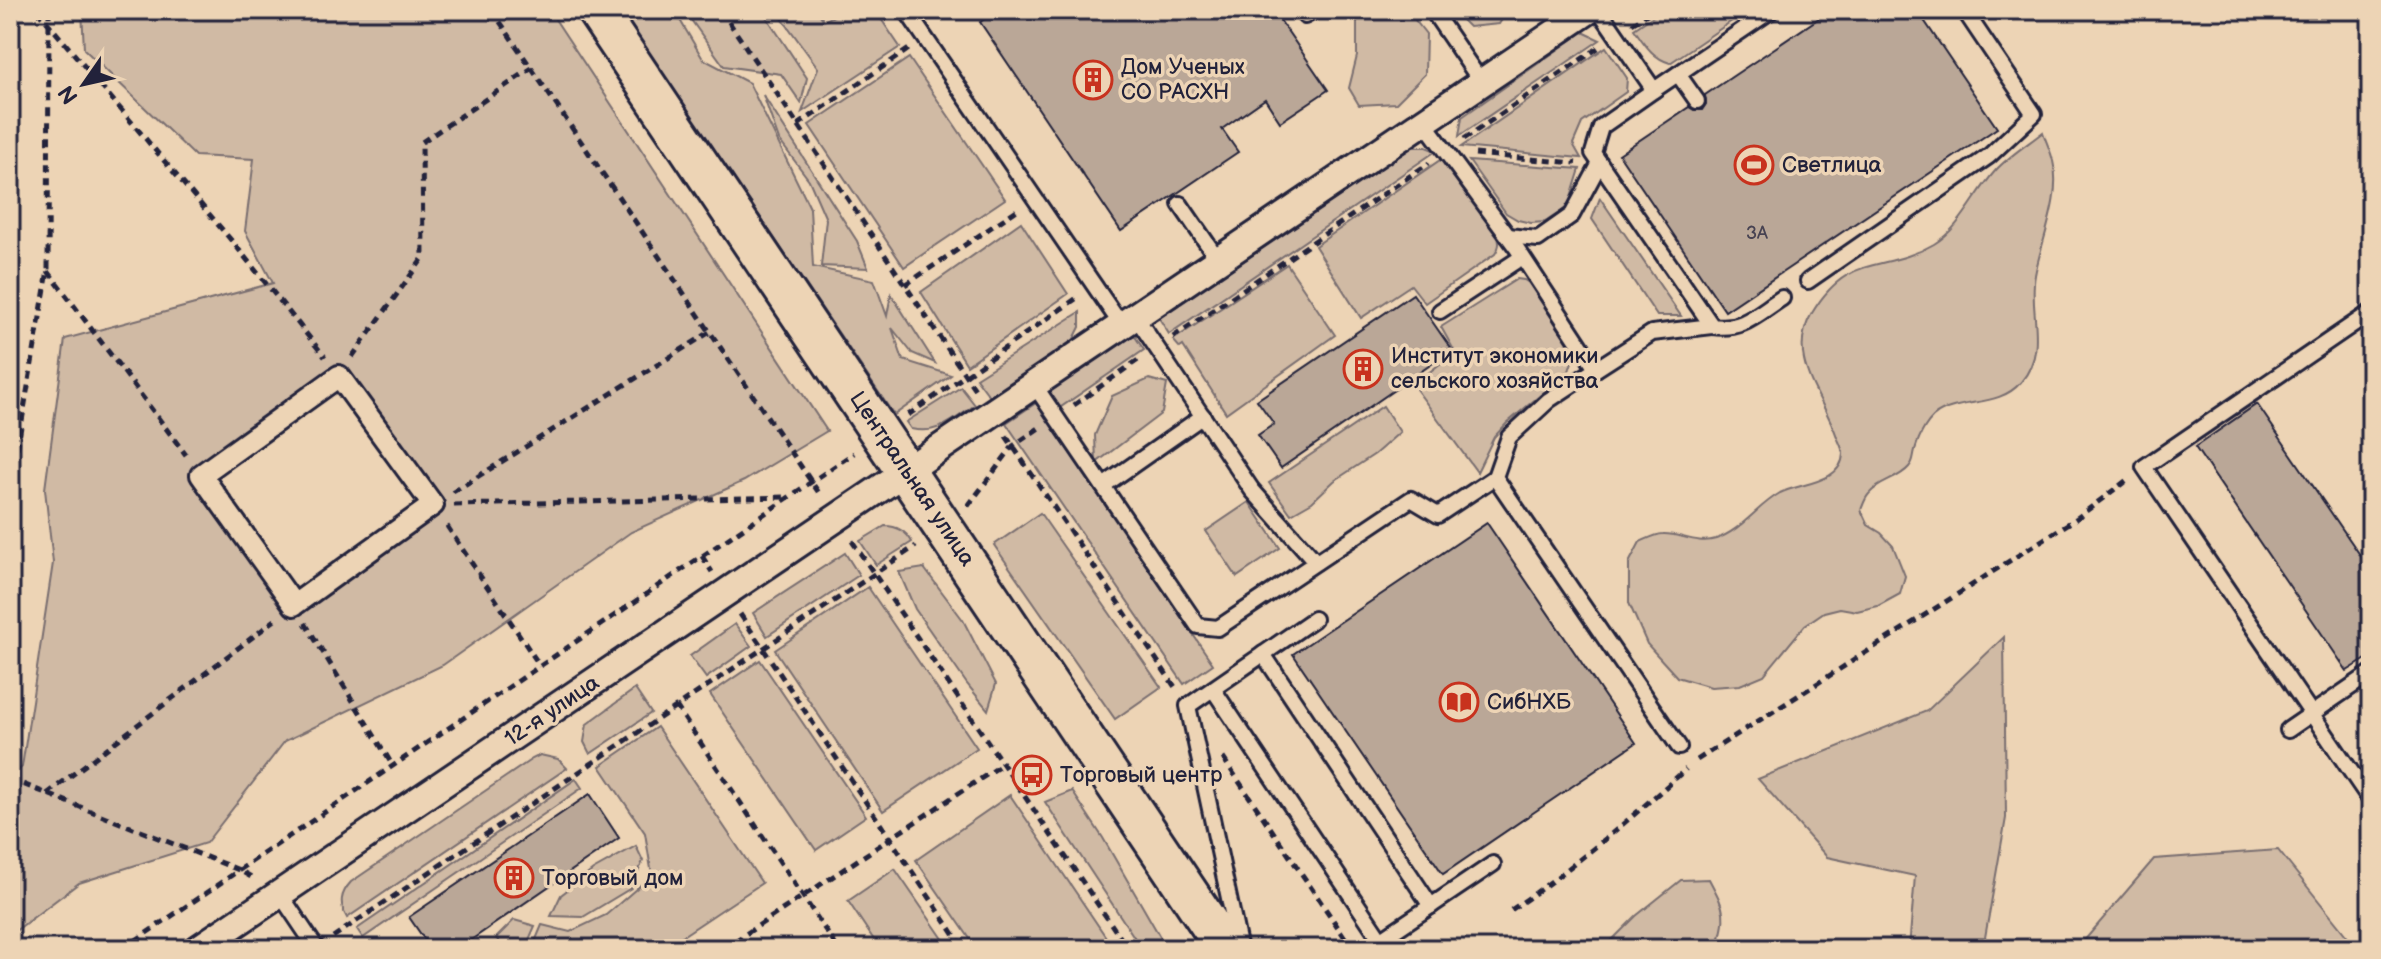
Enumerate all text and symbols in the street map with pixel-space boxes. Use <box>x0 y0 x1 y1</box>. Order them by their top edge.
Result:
north arrow <box>44 44 124 124</box>
place label: Дом Ученых СО РАСХН <box>1121 54 1245 106</box>
building icon: Дом Ученых СО РАСХН <box>1072 59 1114 101</box>
text: N <box>53 80 84 109</box>
sports icon: Светлица <box>1733 144 1775 186</box>
place label: Светлица <box>1782 152 1882 179</box>
house number: 3А <box>1746 223 1768 244</box>
place label: Институт экономики сельского хозяйства <box>1391 343 1598 395</box>
building icon: Институт экономики сельского хозяйства <box>1342 348 1384 390</box>
street label: Центральная улица <box>843 386 981 572</box>
street label: 12-я улица <box>499 669 605 753</box>
library icon: СибНХБ <box>1438 681 1480 723</box>
place label: СибНХБ <box>1487 689 1572 716</box>
bus stop icon: Торговый центр <box>1011 754 1053 796</box>
place label: Торговый центр <box>1060 762 1223 789</box>
building icon: Торговый дом <box>493 857 535 899</box>
place label: Торговый дом <box>542 865 683 892</box>

